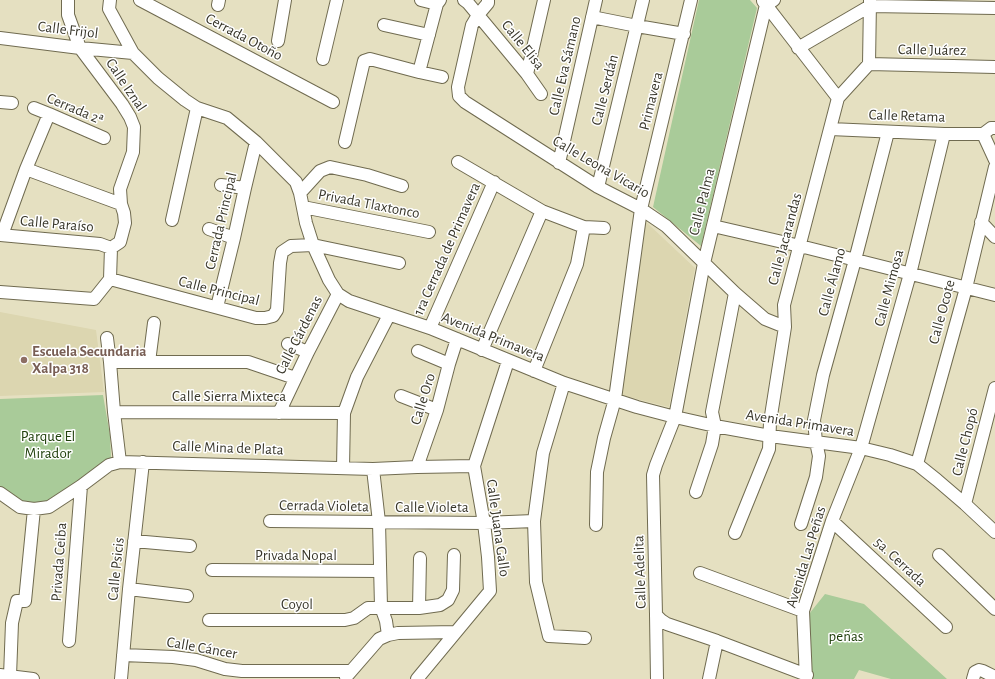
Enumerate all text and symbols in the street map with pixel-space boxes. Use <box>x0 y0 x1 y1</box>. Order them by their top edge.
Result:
street label: Cerrada Otoño <box>202 9 286 65</box>
street label: Calle Eva Sámano <box>545 15 585 117</box>
street label: Calle Frijol <box>37 17 99 43</box>
street label: Calle Elisa <box>498 17 548 73</box>
street label: Calle Juárez <box>898 40 966 60</box>
street label: Calle Serdán <box>588 53 622 127</box>
street label: Calle Iznal <box>102 55 150 115</box>
street label: Primavera <box>635 70 667 132</box>
street label: Cerrada 2ª <box>44 89 106 129</box>
street label: Calle Retama <box>868 106 946 126</box>
street label: Calle Leona Vicario <box>549 132 653 202</box>
street label: Calle Palma <box>685 167 719 237</box>
street label: Cerrada Principal <box>201 170 241 272</box>
street label: 1ra Cerrada de Primavera <box>410 180 484 318</box>
street label: Privada Tlaxtonco <box>317 185 421 223</box>
street label: Calle Jacarandas <box>764 191 806 287</box>
street label: Calle Paraíso <box>19 212 95 236</box>
street label: Calle Álamo <box>814 246 850 318</box>
street label: Calle Mimosa <box>870 248 908 328</box>
street label: Calle Principal <box>177 272 261 310</box>
street label: Calle Ocote <box>925 278 959 346</box>
street label: Calle Cárdenas <box>271 293 327 377</box>
street label: Avenida Primavera <box>439 308 547 366</box>
place label: Escuela Secundaria Xalpa 318 <box>32 342 147 377</box>
marker: Escuela Secundaria Xalpa 318 <box>19 355 29 365</box>
street label: Calle Oro <box>407 371 439 427</box>
street label: Calle Sierra Mixteca <box>172 387 286 405</box>
street label: Avenida Primavera <box>745 406 855 440</box>
street label: Calle Chopó <box>948 406 982 478</box>
park label: Parque El Mirador <box>21 427 75 462</box>
street label: Calle Mina de Plata <box>172 437 284 459</box>
street label: Calle Juana Gallo <box>482 478 514 578</box>
street label: Cerrada Violeta <box>279 496 369 516</box>
street label: Calle Violeta <box>395 498 469 516</box>
street label: Avenida Las Peñas <box>782 504 830 610</box>
street label: Privada Ceiba <box>47 522 71 602</box>
street label: 5a. Cerrada <box>870 533 930 591</box>
street label: Calle Adelita <box>630 535 650 609</box>
street label: Calle Psicis <box>104 537 128 601</box>
street label: Privada Nopal <box>255 546 337 564</box>
street label: Coyol <box>281 595 313 613</box>
park label: peñas <box>829 627 863 645</box>
street label: Calle Cáncer <box>165 633 239 663</box>

